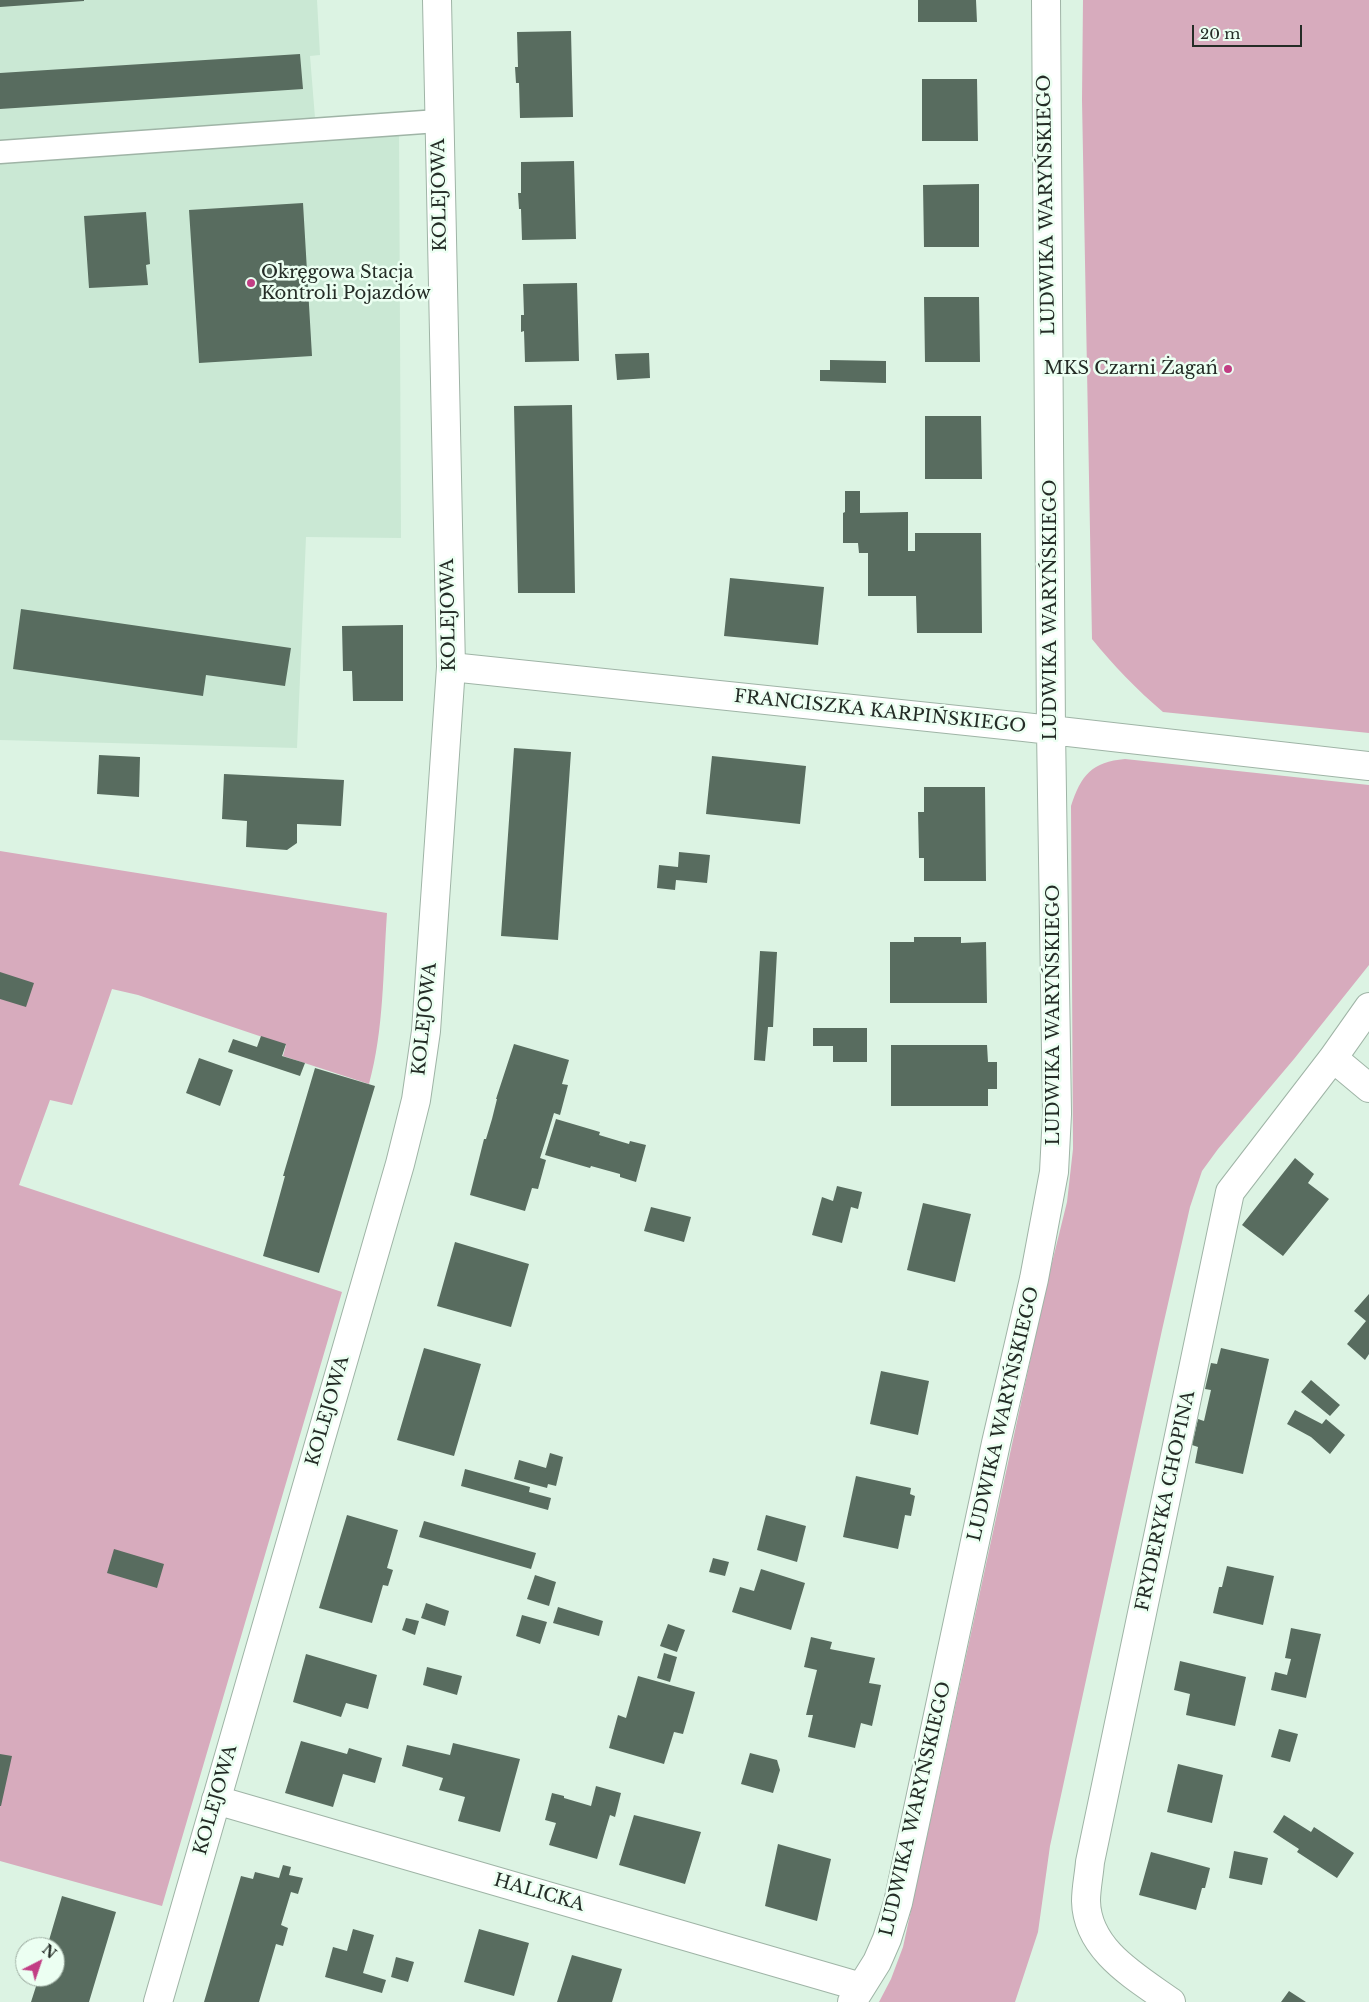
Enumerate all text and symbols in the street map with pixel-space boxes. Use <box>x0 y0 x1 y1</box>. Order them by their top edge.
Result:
scale bar <box>1194 15 1304 47</box>
text: 20 m <box>1200 24 1240 43</box>
street label: LUDWIKA WARYŃSKIEGO <box>1034 74 1060 336</box>
street label: KOLEJOWA <box>428 138 452 252</box>
place label: Okręgowa Stacja Kontroli Pojazdów <box>261 262 431 304</box>
marker: Okręgowa Stacja Kontroli Pojazdów <box>245 277 257 289</box>
place label: MKS Czarni Żagań <box>1044 358 1218 380</box>
marker: MKS Czarni Żagań <box>1222 363 1234 375</box>
street label: LUDWIKA WARYŃSKIEGO <box>1040 480 1062 740</box>
street label: KOLEJOWA <box>437 558 461 672</box>
street label: FRANCISZKA KARPIŃSKIEGO <box>733 686 1027 738</box>
street label: LUDWIKA WARYŃSKIEGO <box>1043 885 1065 1145</box>
street label: KOLEJOWA <box>408 961 442 1077</box>
street label: LUDWIKA WARYŃSKIEGO <box>964 1285 1044 1543</box>
street label: KOLEJOWA <box>302 1354 354 1468</box>
street label: FRYDERYKA CHOPINA <box>1132 1389 1200 1613</box>
street label: LUDWIKA WARYŃSKIEGO <box>876 1680 956 1938</box>
street label: KOLEJOWA <box>190 1743 242 1857</box>
street label: HALICKA <box>491 1870 587 1916</box>
north arrow <box>15 1937 65 1987</box>
text: N <box>38 1940 60 1963</box>

